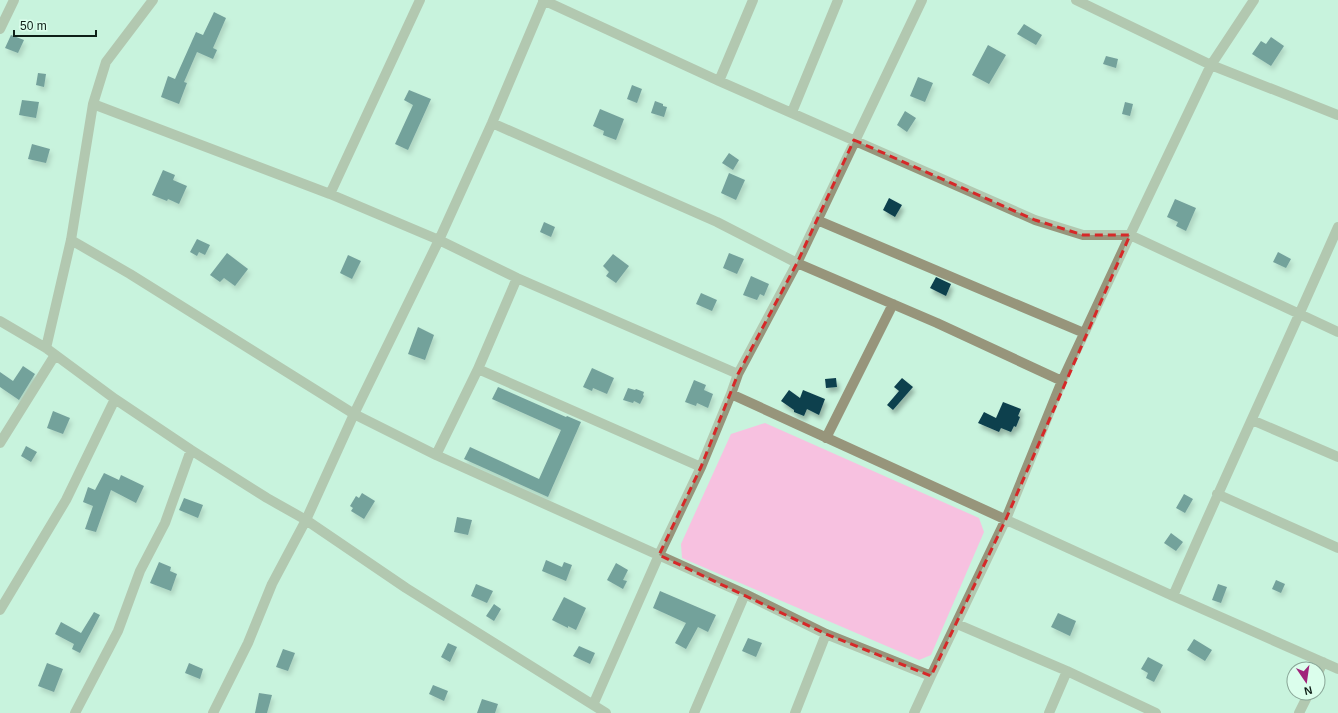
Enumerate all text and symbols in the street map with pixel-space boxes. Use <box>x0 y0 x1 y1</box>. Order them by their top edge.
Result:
scale bar <box>14 12 96 38</box>
text: 50 m <box>20 19 47 33</box>
north arrow <box>1286 661 1326 701</box>
text: N <box>1303 684 1313 697</box>

